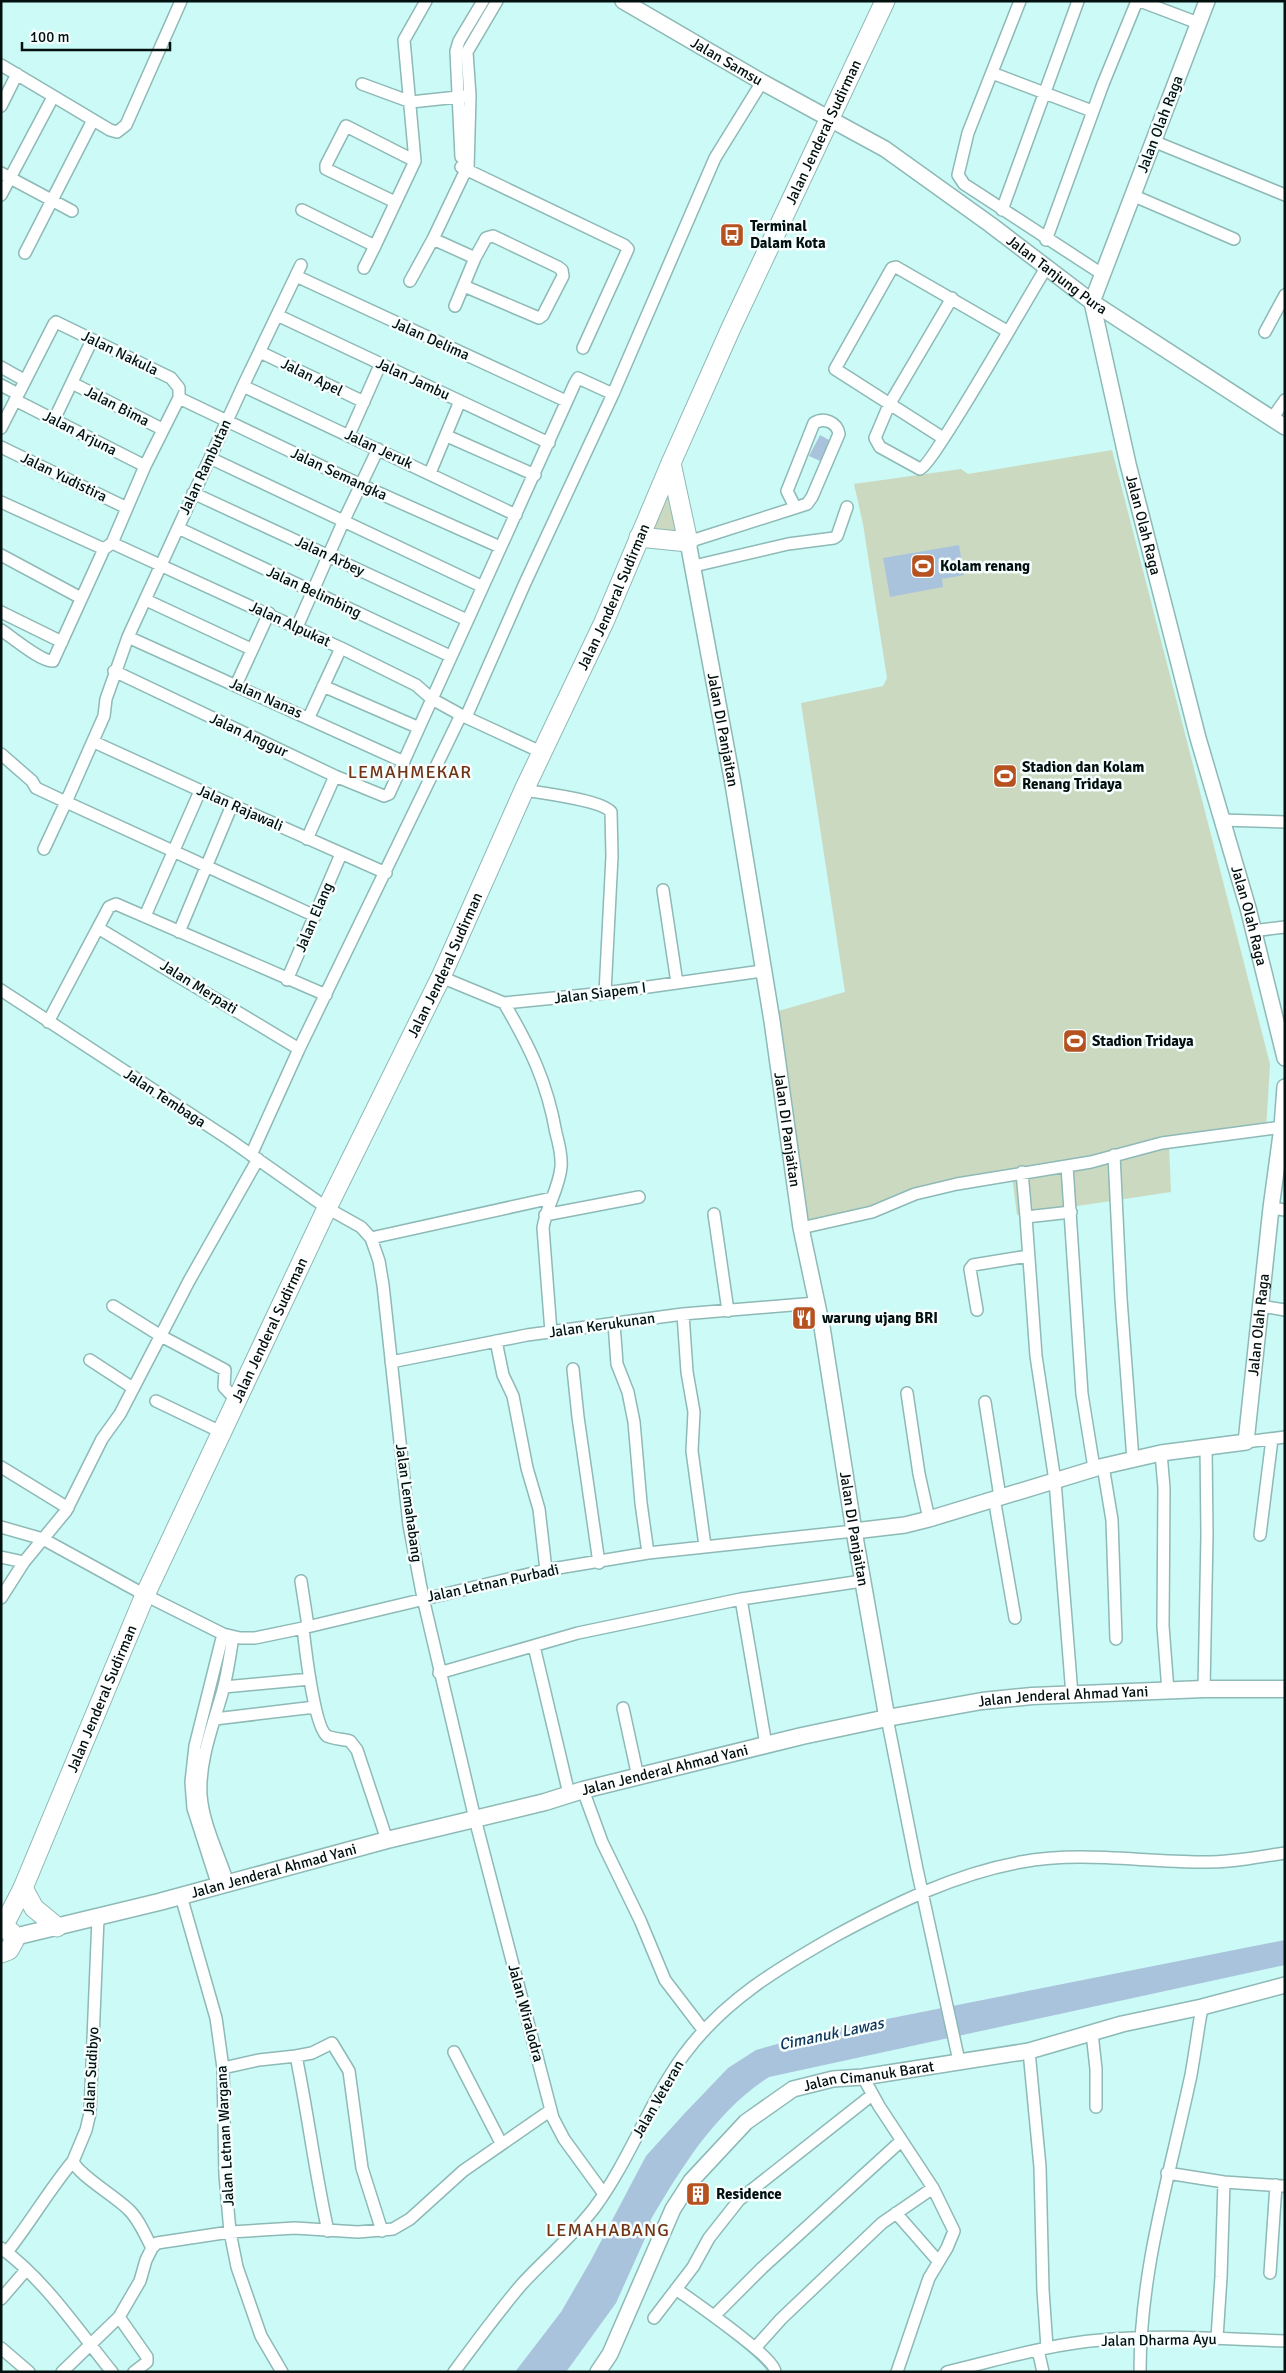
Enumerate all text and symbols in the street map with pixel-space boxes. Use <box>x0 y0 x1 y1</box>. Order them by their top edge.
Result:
scale bar <box>22 20 170 52</box>
text: 100 m <box>30 28 70 46</box>
street label: Jalan Samsu <box>688 33 766 89</box>
street label: Jalan Jenderal Sudirman <box>781 57 865 207</box>
street label: Jalan Olah Raga <box>1133 73 1187 175</box>
place label: Terminal Dalam Kota <box>750 217 826 252</box>
bus stop icon: Terminal Dalam Kota <box>719 222 745 248</box>
street label: Jalan Tanjung Pura <box>1003 231 1110 318</box>
street label: Jalan Delima <box>390 314 472 364</box>
street label: Jalan Nakula <box>79 327 161 379</box>
street label: Jalan Apel <box>278 354 346 400</box>
street label: Jalan Jambu <box>373 354 453 404</box>
street label: Jalan Bima <box>82 382 152 430</box>
street label: Jalan Arjuna <box>40 407 120 459</box>
street label: Jalan Rambutan <box>175 416 235 518</box>
street label: Jalan Jeruk <box>342 425 416 473</box>
street label: Jalan Semangka <box>288 444 390 504</box>
street label: Jalan Yudistira <box>18 448 110 506</box>
street label: Jalan Olah Raga <box>1122 473 1165 577</box>
street label: Jalan Jenderal Sudirman <box>573 521 653 673</box>
street label: Jalan Arbey <box>292 532 368 580</box>
sports icon: Kolam renang <box>910 553 936 579</box>
place label: Kolam renang <box>940 557 1030 575</box>
street label: Jalan Belimbing <box>264 562 364 622</box>
street label: Jalan Alpukat <box>247 597 333 651</box>
street label: Jalan DI Panjaitan <box>703 671 742 788</box>
street label: Jalan Nanas <box>227 674 305 722</box>
street label: Jalan Anggur <box>207 709 291 761</box>
place label: Stadion dan Kolam Renang Tridaya <box>1022 758 1144 793</box>
district label: LEMAHMEKAR <box>348 761 472 783</box>
sports icon: Stadion dan Kolam Renang Tridaya <box>992 763 1018 789</box>
street label: Jalan Rajawali <box>194 781 286 835</box>
street label: Jalan Olah Raga <box>1227 864 1271 968</box>
street label: Jalan Elang <box>291 879 337 955</box>
street label: Jalan Jenderal Sudirman <box>404 890 486 1041</box>
street label: Jalan Merpati <box>157 956 241 1018</box>
street label: Jalan Siapem I <box>553 978 647 1008</box>
sports icon: Stadion Tridaya <box>1062 1028 1088 1054</box>
place label: Stadion Tridaya <box>1092 1032 1194 1050</box>
street label: Jalan Tembaga <box>121 1065 209 1131</box>
street label: Jalan DI Panjaitan <box>770 1071 804 1188</box>
street label: Jalan Jenderal Sudirman <box>228 1255 311 1405</box>
street label: Jalan Olah Raga <box>1244 1273 1273 1377</box>
restaurant icon: warung ujang BRI <box>791 1305 817 1331</box>
street label: Jalan Kerukunan <box>548 1309 656 1341</box>
place label: warung ujang BRI <box>822 1309 938 1327</box>
street label: Jalan Lemahabang <box>392 1443 426 1563</box>
street label: Jalan DI Panjaitan <box>836 1470 873 1588</box>
street label: Jalan Letnan Purbadi <box>425 1560 561 1606</box>
street label: Jalan Jenderal Sudirman <box>63 1622 141 1775</box>
street label: Jalan Jenderal Ahmad Yani <box>976 1682 1149 1711</box>
street label: Jalan Jenderal Ahmad Yani <box>580 1741 750 1799</box>
street label: Jalan Jenderal Ahmad Yani <box>189 1840 359 1902</box>
street label: Jalan Wiralodra <box>504 1962 548 2064</box>
water label: Cimanuk Lawas <box>777 2013 887 2055</box>
street label: Jalan Sudibyo <box>80 2026 102 2116</box>
street label: Jalan Veteran <box>629 2057 687 2141</box>
street label: Jalan Cimanuk Barat <box>801 2057 935 2095</box>
street label: Jalan Letnan Wargana <box>212 2065 238 2207</box>
building icon: Residence <box>685 2181 711 2207</box>
place label: Residence <box>716 2185 782 2203</box>
district label: LEMAHABANG <box>546 2219 670 2241</box>
street label: Jalan Dharma Ayu <box>1101 2330 1217 2350</box>

